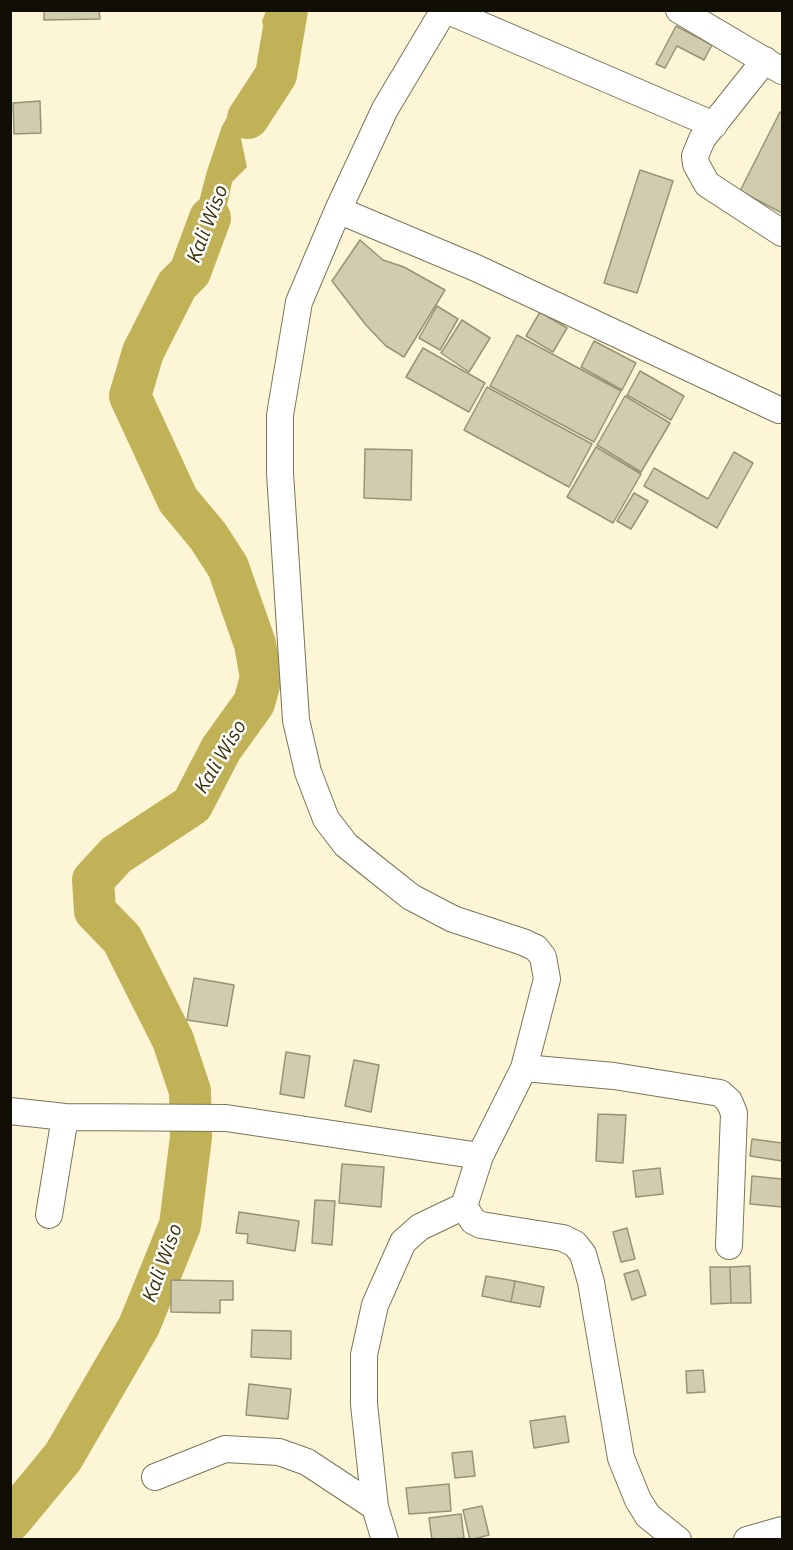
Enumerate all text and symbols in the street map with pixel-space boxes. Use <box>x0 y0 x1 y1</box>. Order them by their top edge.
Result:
water label: Kali Wiso <box>182 182 234 266</box>
water label: Kali Wiso <box>190 716 252 798</box>
water label: Kali Wiso <box>138 1221 188 1305</box>

